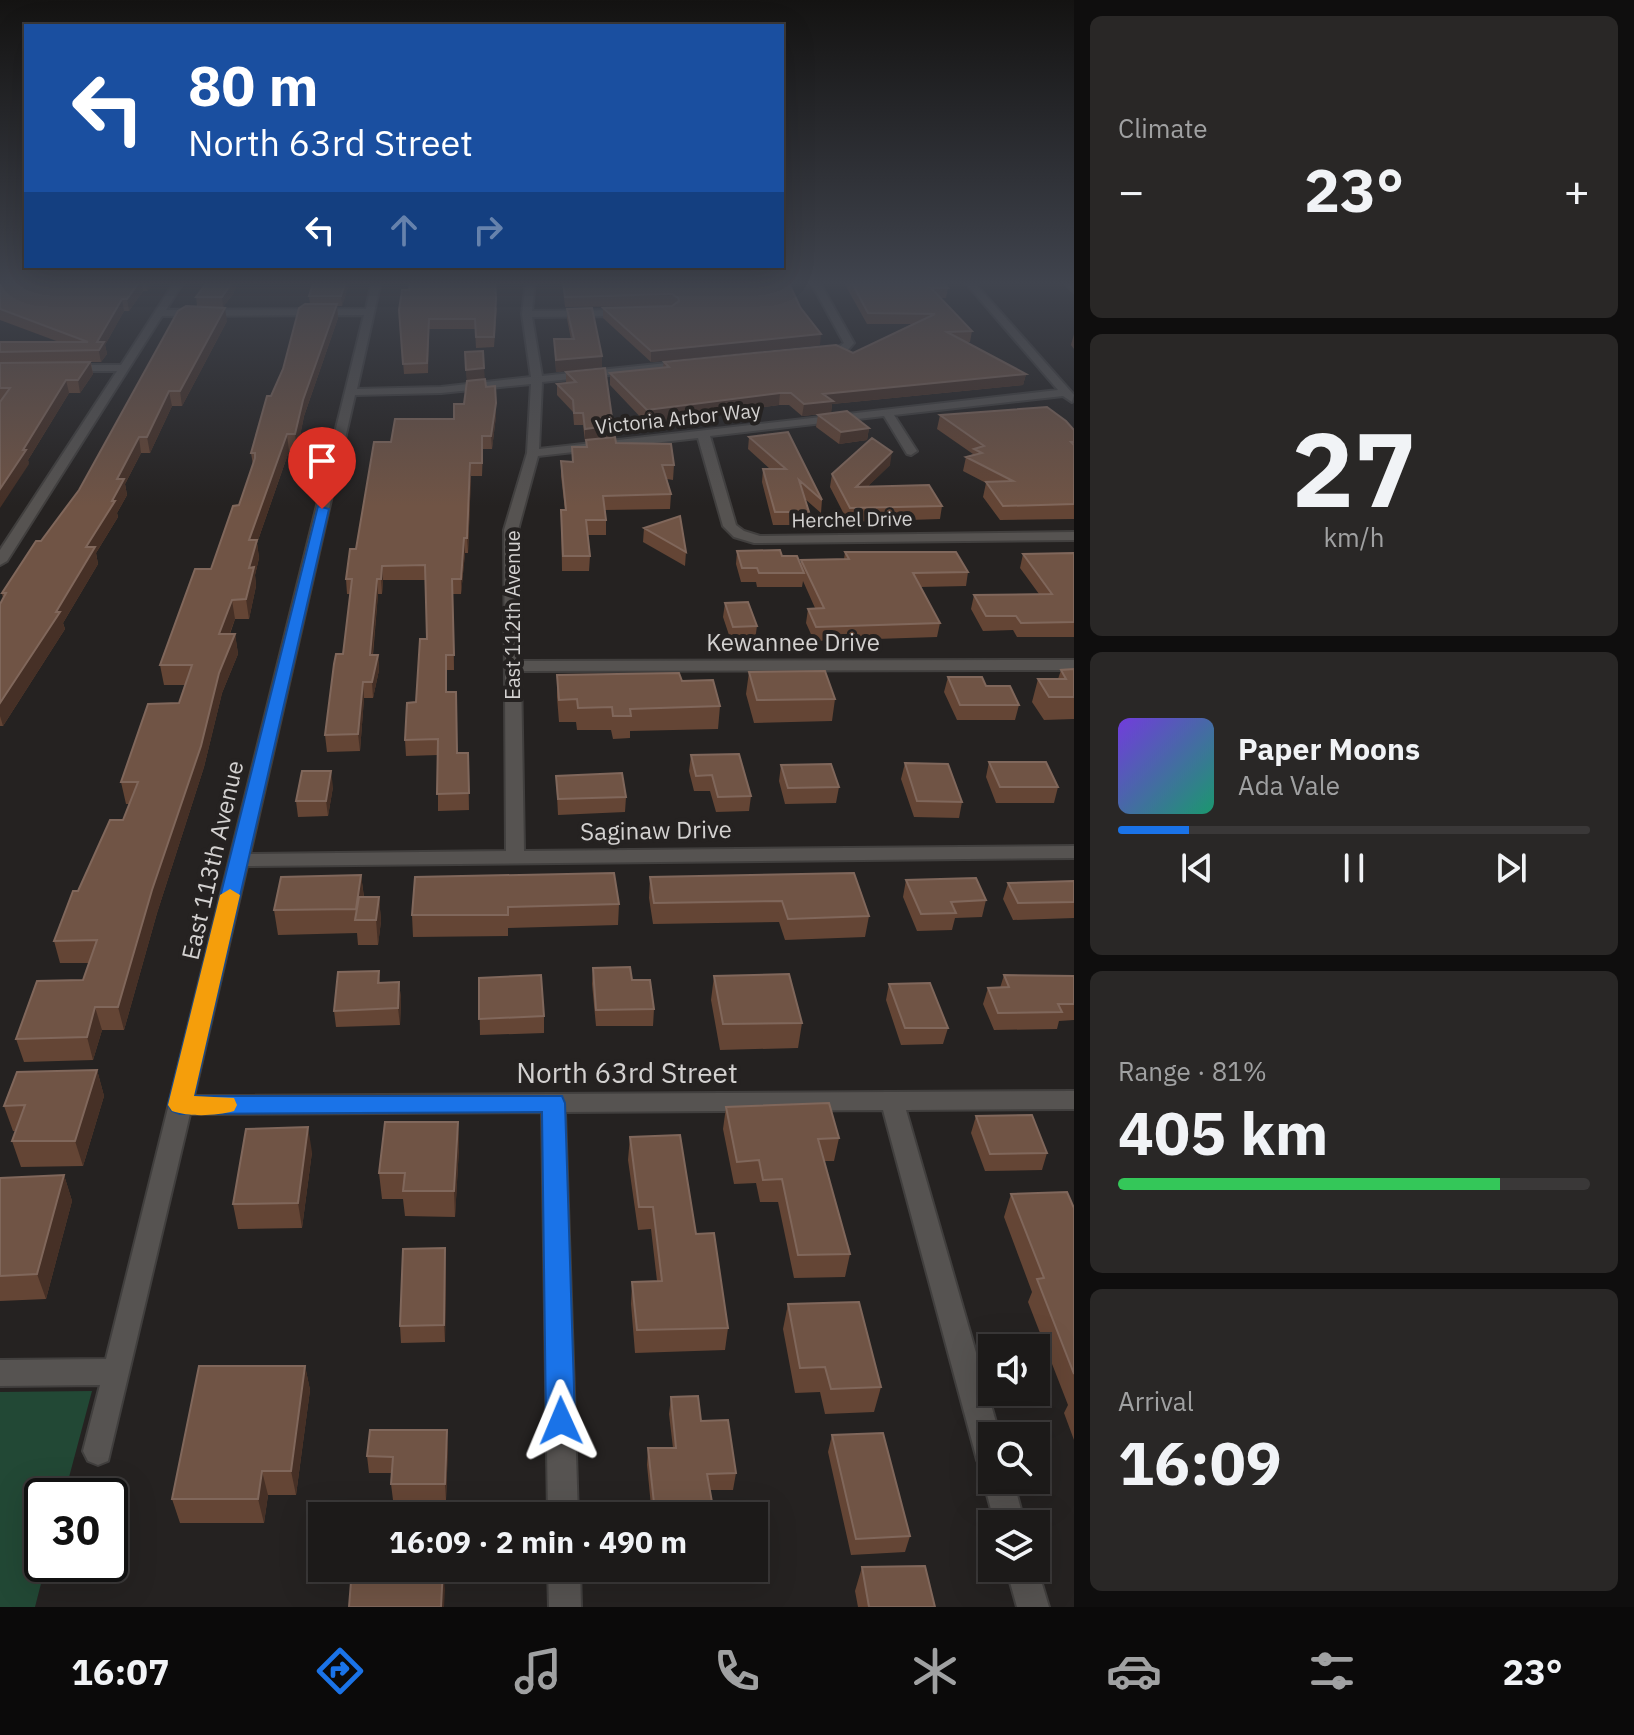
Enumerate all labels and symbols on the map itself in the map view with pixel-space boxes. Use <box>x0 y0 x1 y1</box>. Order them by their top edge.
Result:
street label: Victoria Arbor Way <box>594 396 762 440</box>
pin <box>288 427 356 509</box>
street label: Herchel Drive <box>791 504 913 534</box>
street label: East 112th Avenue <box>499 530 526 700</box>
street label: Kewannee Drive <box>706 626 880 658</box>
street label: East 113th Avenue <box>174 757 250 963</box>
street label: Saginaw Drive <box>580 813 732 847</box>
street label: North 63rd Street <box>516 1054 738 1091</box>
position arrow <box>519 1379 603 1463</box>
speed limit sign: 30 <box>24 1478 128 1582</box>

